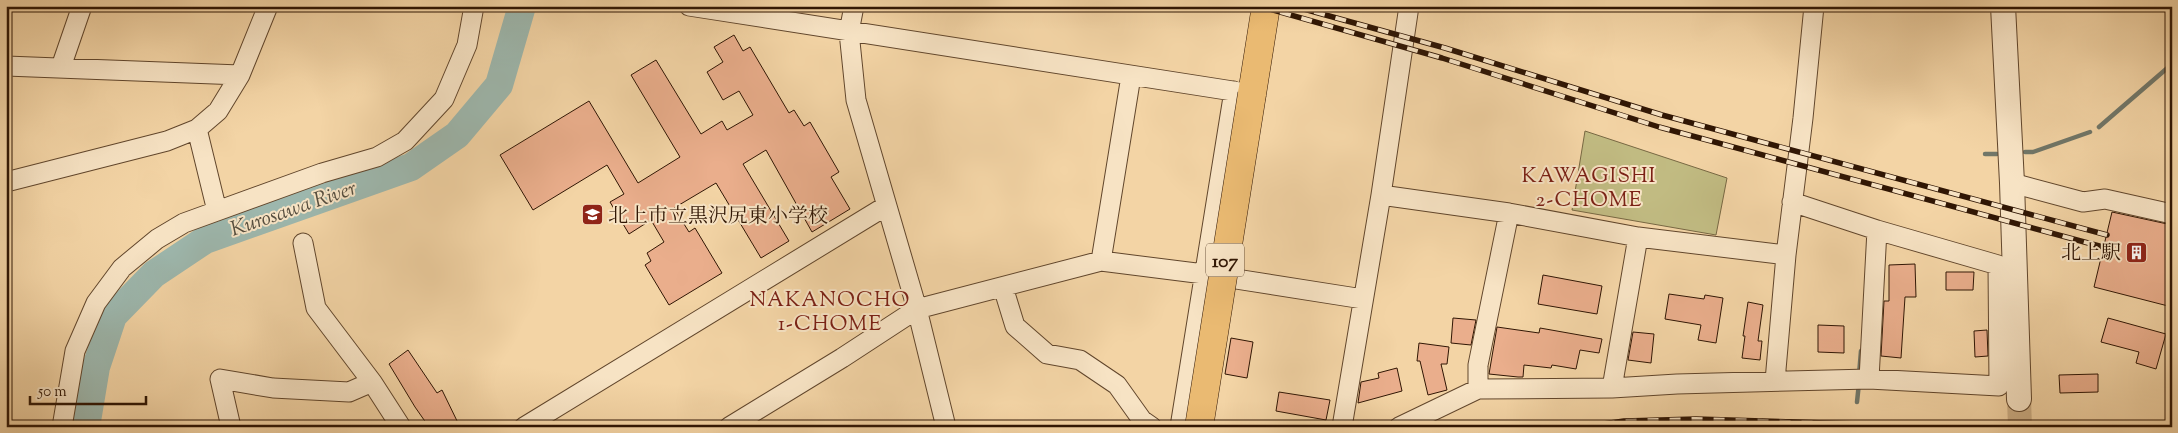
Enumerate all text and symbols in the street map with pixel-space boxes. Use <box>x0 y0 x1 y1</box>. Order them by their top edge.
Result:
district label: KAWAGISHI 2-CHOME <box>1522 162 1656 216</box>
water label: Kurosawa River <box>227 174 361 245</box>
school or university icon: 北上市立黒沢尻東小学校 <box>580 203 604 227</box>
place label: 北上市立黒沢尻東小学校 <box>608 203 828 232</box>
place label: 北上駅 <box>2061 240 2121 269</box>
building icon: 北上駅 <box>2125 240 2149 264</box>
road number: 107 <box>1206 244 1244 276</box>
district label: NAKANOCHO 1-CHOME <box>750 286 910 340</box>
scale bar <box>30 373 146 405</box>
text: 50 m <box>37 382 67 403</box>

